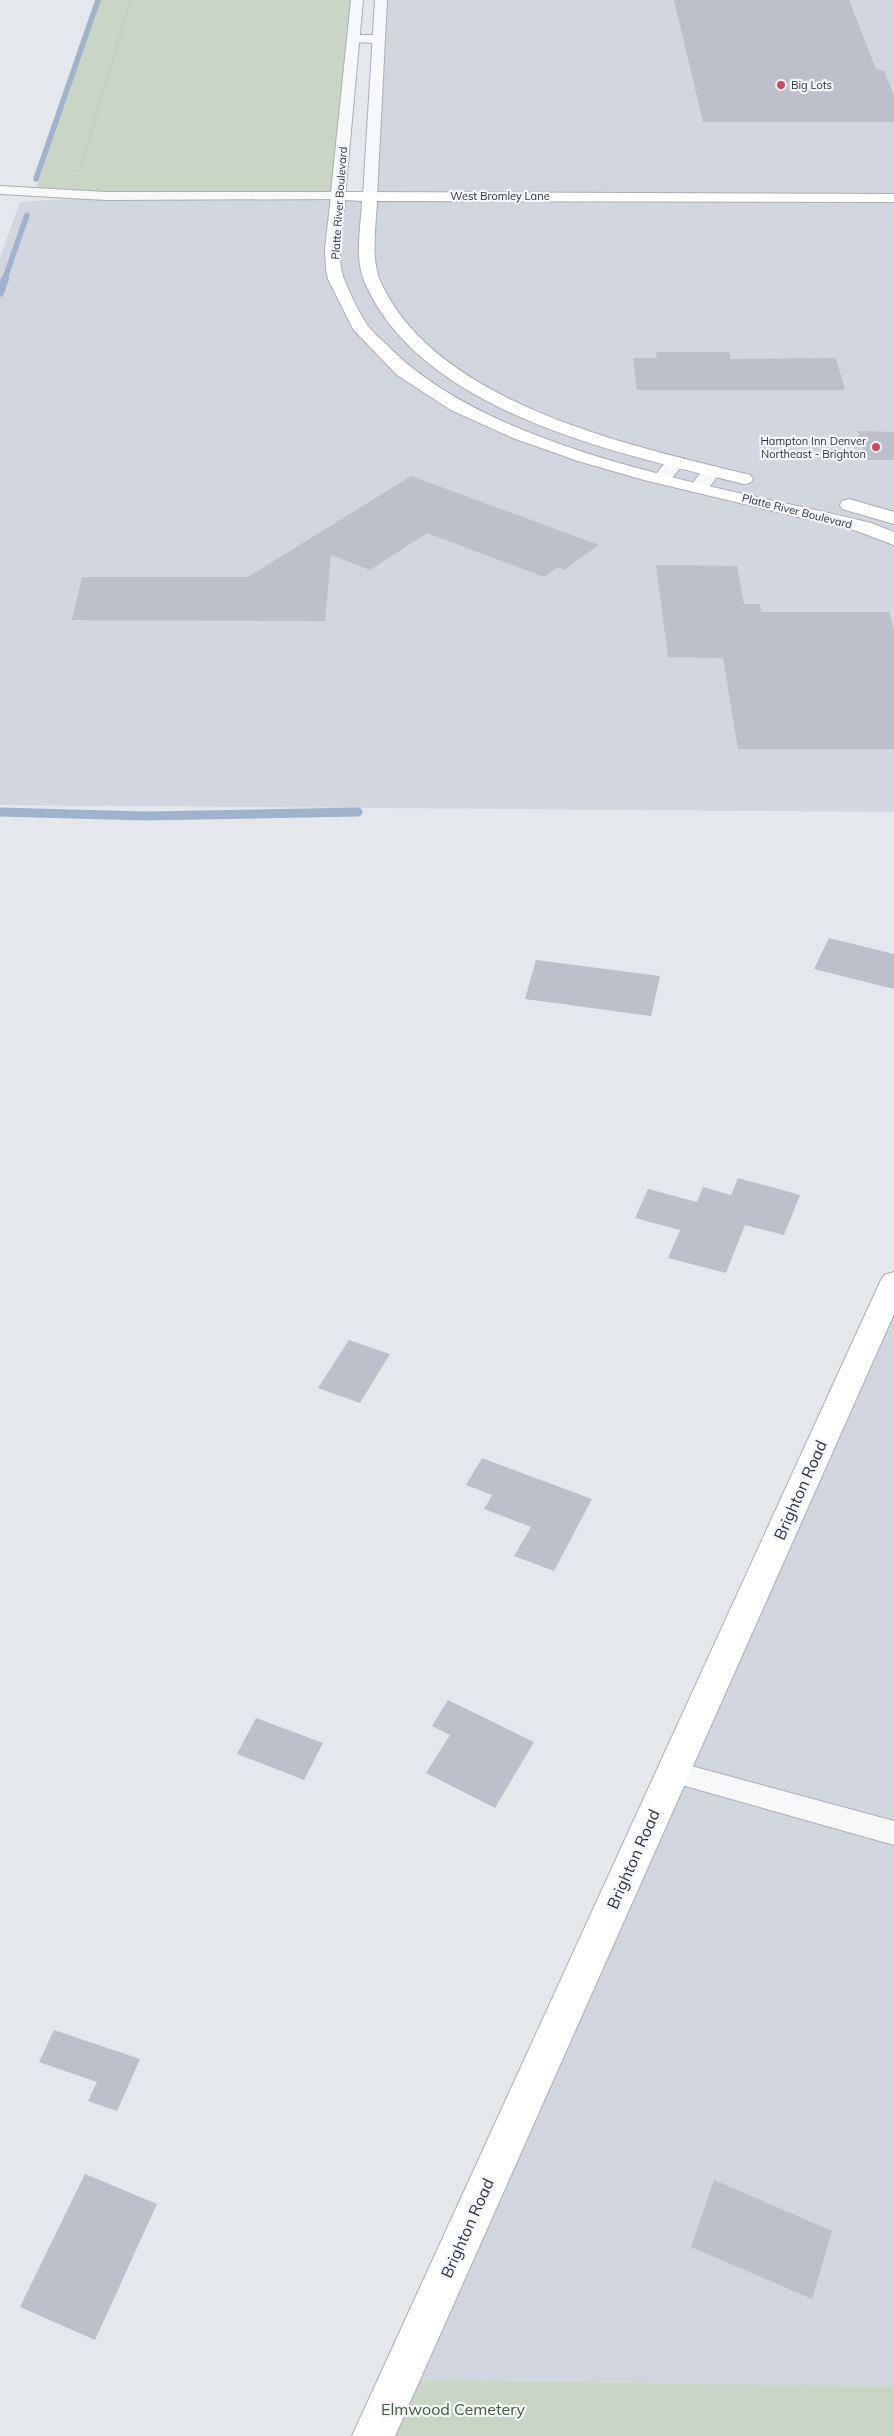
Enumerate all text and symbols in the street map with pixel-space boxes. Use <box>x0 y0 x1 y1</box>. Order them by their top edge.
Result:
place label: Big Lots <box>791 78 832 92</box>
marker: Big Lots <box>775 79 787 91</box>
street label: Platte River Boulevard <box>328 146 350 260</box>
street label: West Bromley Lane <box>450 189 550 203</box>
place label: Hampton Inn Denver Northeast - Brighton <box>760 434 866 461</box>
marker: Hampton Inn Denver Northeast - Brighton <box>870 441 882 453</box>
street label: Platte River Boulevard <box>740 491 854 531</box>
street label: Brighton Road <box>769 1437 831 1543</box>
street label: Brighton Road <box>602 1806 664 1912</box>
street label: Brighton Road <box>436 2175 498 2281</box>
park label: Elmwood Cemetery <box>381 2399 525 2419</box>

